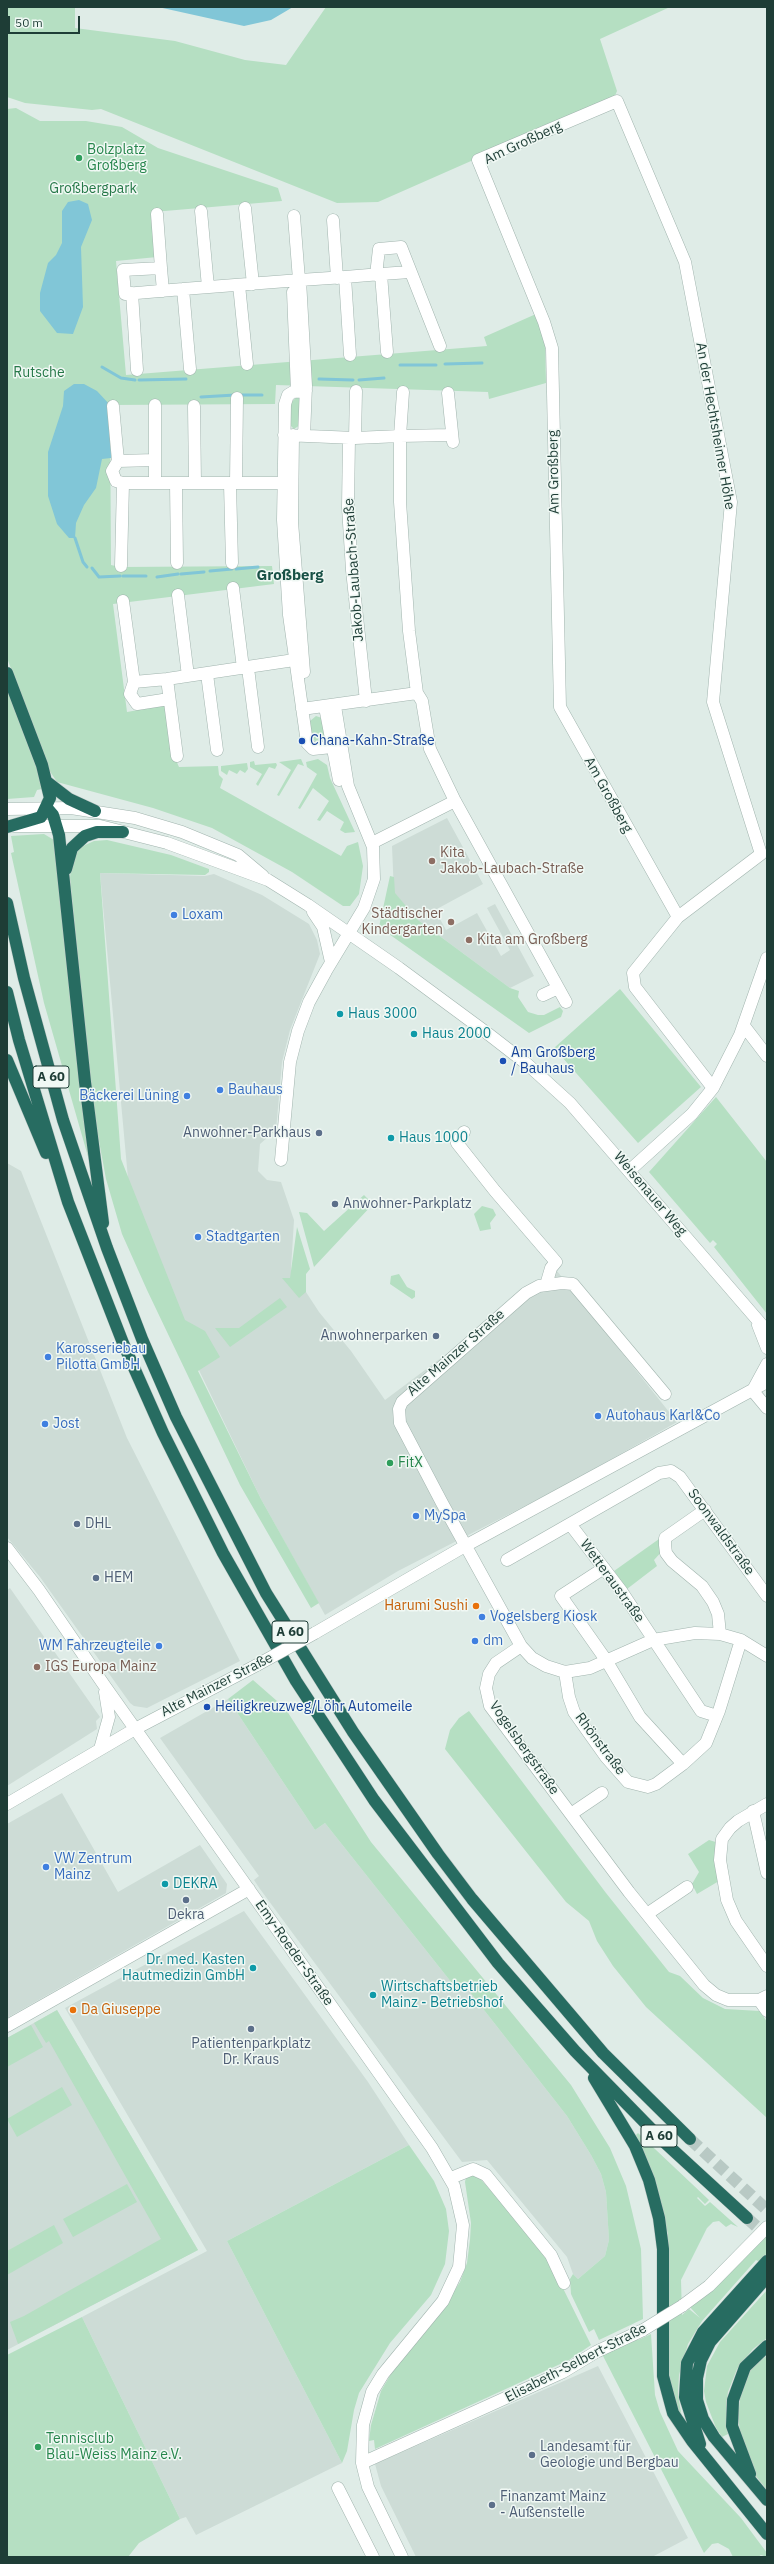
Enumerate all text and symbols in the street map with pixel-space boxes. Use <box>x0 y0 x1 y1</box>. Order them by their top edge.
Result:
scale bar <box>10 8 82 34</box>
text: 50 m <box>15 15 43 30</box>
street label: Am Großberg <box>481 118 565 168</box>
place label: Bolzplatz Großberg <box>87 142 147 174</box>
marker: Bolzplatz Großberg <box>74 153 84 163</box>
park label: Großbergpark <box>49 181 137 197</box>
street label: An der Hechtsheimer Höhe <box>692 341 738 511</box>
park label: Rutsche <box>13 365 65 381</box>
street label: Am Großberg <box>545 430 563 514</box>
street label: Jakob-Laubach-Straße <box>341 498 367 642</box>
district label: Großberg <box>256 567 324 585</box>
place label: Chana-Kahn-Straße <box>310 733 435 749</box>
marker: Chana-Kahn-Straße <box>297 736 307 746</box>
street label: Am Großberg <box>580 754 636 836</box>
place label: Kita Jakob-Laubach-Straße <box>440 845 584 878</box>
marker: Kita Jakob-Laubach-Straße <box>427 856 437 866</box>
place label: Städtischer Kindergarten <box>362 906 443 938</box>
place label: Loxam <box>182 907 223 923</box>
marker: Loxam <box>169 910 179 920</box>
marker: Städtischer Kindergarten <box>446 917 456 927</box>
place label: Kita am Großberg <box>477 932 588 948</box>
marker: Kita am Großberg <box>464 935 474 945</box>
place label: Haus 3000 <box>348 1006 417 1022</box>
marker: Haus 3000 <box>335 1009 345 1019</box>
place label: Haus 2000 <box>422 1026 491 1042</box>
marker: Haus 2000 <box>409 1029 419 1039</box>
place label: Am Großberg / Bauhaus <box>511 1045 595 1078</box>
marker: Am Großberg / Bauhaus <box>498 1056 508 1066</box>
road number: A 60 <box>33 1066 69 1088</box>
place label: Bauhaus <box>228 1082 283 1098</box>
marker: Bauhaus <box>215 1085 225 1095</box>
place label: Bäckerei Lüning <box>79 1088 179 1104</box>
marker: Bäckerei Lüning <box>182 1091 192 1101</box>
place label: Anwohner-Parkhaus <box>183 1125 311 1141</box>
marker: Anwohner-Parkhaus <box>314 1128 324 1138</box>
place label: Haus 1000 <box>399 1130 468 1146</box>
marker: Haus 1000 <box>386 1133 396 1143</box>
street label: Weisenauer Weg <box>610 1148 690 1240</box>
place label: Anwohner-Parkplatz <box>343 1196 472 1212</box>
marker: Anwohner-Parkplatz <box>330 1199 340 1209</box>
place label: Stadtgarten <box>206 1229 280 1245</box>
marker: Stadtgarten <box>193 1232 203 1242</box>
street label: Alte Mainzer Straße <box>404 1306 508 1400</box>
place label: Anwohnerparken <box>320 1328 428 1344</box>
marker: Anwohnerparken <box>431 1331 441 1341</box>
place label: Karosseriebau Pilotta GmbH <box>56 1341 146 1374</box>
marker: Karosseriebau Pilotta GmbH <box>43 1352 53 1362</box>
place label: Autohaus Karl&Co <box>606 1408 720 1424</box>
marker: Autohaus Karl&Co <box>593 1411 603 1421</box>
place label: Jost <box>53 1416 80 1432</box>
marker: Jost <box>40 1419 50 1429</box>
place label: FitX <box>398 1455 423 1471</box>
marker: FitX <box>385 1458 395 1468</box>
street label: Soonwaldstraße <box>684 1486 758 1578</box>
place label: MySpa <box>424 1508 466 1524</box>
marker: MySpa <box>411 1511 421 1521</box>
place label: DHL <box>85 1516 111 1532</box>
marker: DHL <box>72 1519 82 1529</box>
street label: Wetteraustraße <box>576 1536 648 1626</box>
place label: HEM <box>104 1570 133 1586</box>
marker: HEM <box>91 1573 101 1583</box>
place label: Harumi Sushi <box>384 1598 468 1614</box>
marker: Harumi Sushi <box>471 1601 481 1611</box>
place label: Vogelsberg Kiosk <box>490 1609 597 1625</box>
marker: Vogelsberg Kiosk <box>477 1612 487 1622</box>
road number: A 60 <box>272 1621 308 1643</box>
place label: dm <box>483 1633 503 1649</box>
marker: dm <box>470 1636 480 1646</box>
place label: WM Fahrzeugteile <box>39 1638 151 1654</box>
marker: WM Fahrzeugteile <box>154 1641 164 1651</box>
street label: Alte Mainzer Straße <box>158 1649 276 1721</box>
place label: IGS Europa Mainz <box>45 1659 156 1675</box>
marker: IGS Europa Mainz <box>32 1662 42 1672</box>
street label: Vogelsbergstraße <box>485 1698 563 1798</box>
place label: Heiligkreuzweg/Löhr Automeile <box>215 1699 412 1715</box>
marker: Heiligkreuzweg/Löhr Automeile <box>202 1702 212 1712</box>
street label: Rhönstraße <box>571 1710 629 1778</box>
place label: VW Zentrum Mainz <box>54 1851 132 1884</box>
marker: VW Zentrum Mainz <box>41 1862 51 1872</box>
place label: DEKRA <box>173 1876 217 1892</box>
marker: DEKRA <box>160 1879 170 1889</box>
marker: Dekra <box>181 1895 191 1905</box>
street label: Emy-Roeder-Straße <box>251 1897 337 2009</box>
place label: Dekra <box>167 1907 205 1923</box>
place label: Dr. med. Kasten Hautmedizin GmbH <box>122 1952 245 1984</box>
marker: Dr. med. Kasten Hautmedizin GmbH <box>248 1963 258 1973</box>
place label: Wirtschaftsbetrieb Mainz - Betriebshof <box>381 1979 503 2012</box>
marker: Wirtschaftsbetrieb Mainz - Betriebshof <box>368 1990 378 2000</box>
place label: Da Giuseppe <box>81 2002 161 2018</box>
marker: Da Giuseppe <box>68 2005 78 2015</box>
marker: Patientenparkplatz Dr. Kraus <box>246 2024 256 2034</box>
place label: Patientenparkplatz Dr. Kraus <box>191 2036 311 2068</box>
road number: A 60 <box>641 2125 677 2147</box>
street label: Elisabeth-Selbert-Straße <box>502 2320 650 2406</box>
place label: Tennisclub Blau-Weiss Mainz e.V. <box>46 2431 182 2464</box>
place label: Landesamt für Geologie und Bergbau <box>540 2439 679 2472</box>
marker: Tennisclub Blau-Weiss Mainz e.V. <box>33 2442 43 2452</box>
marker: Landesamt für Geologie und Bergbau <box>527 2450 537 2460</box>
place label: Finanzamt Mainz - Außenstelle <box>500 2489 606 2522</box>
marker: Finanzamt Mainz - Außenstelle <box>487 2500 497 2510</box>

